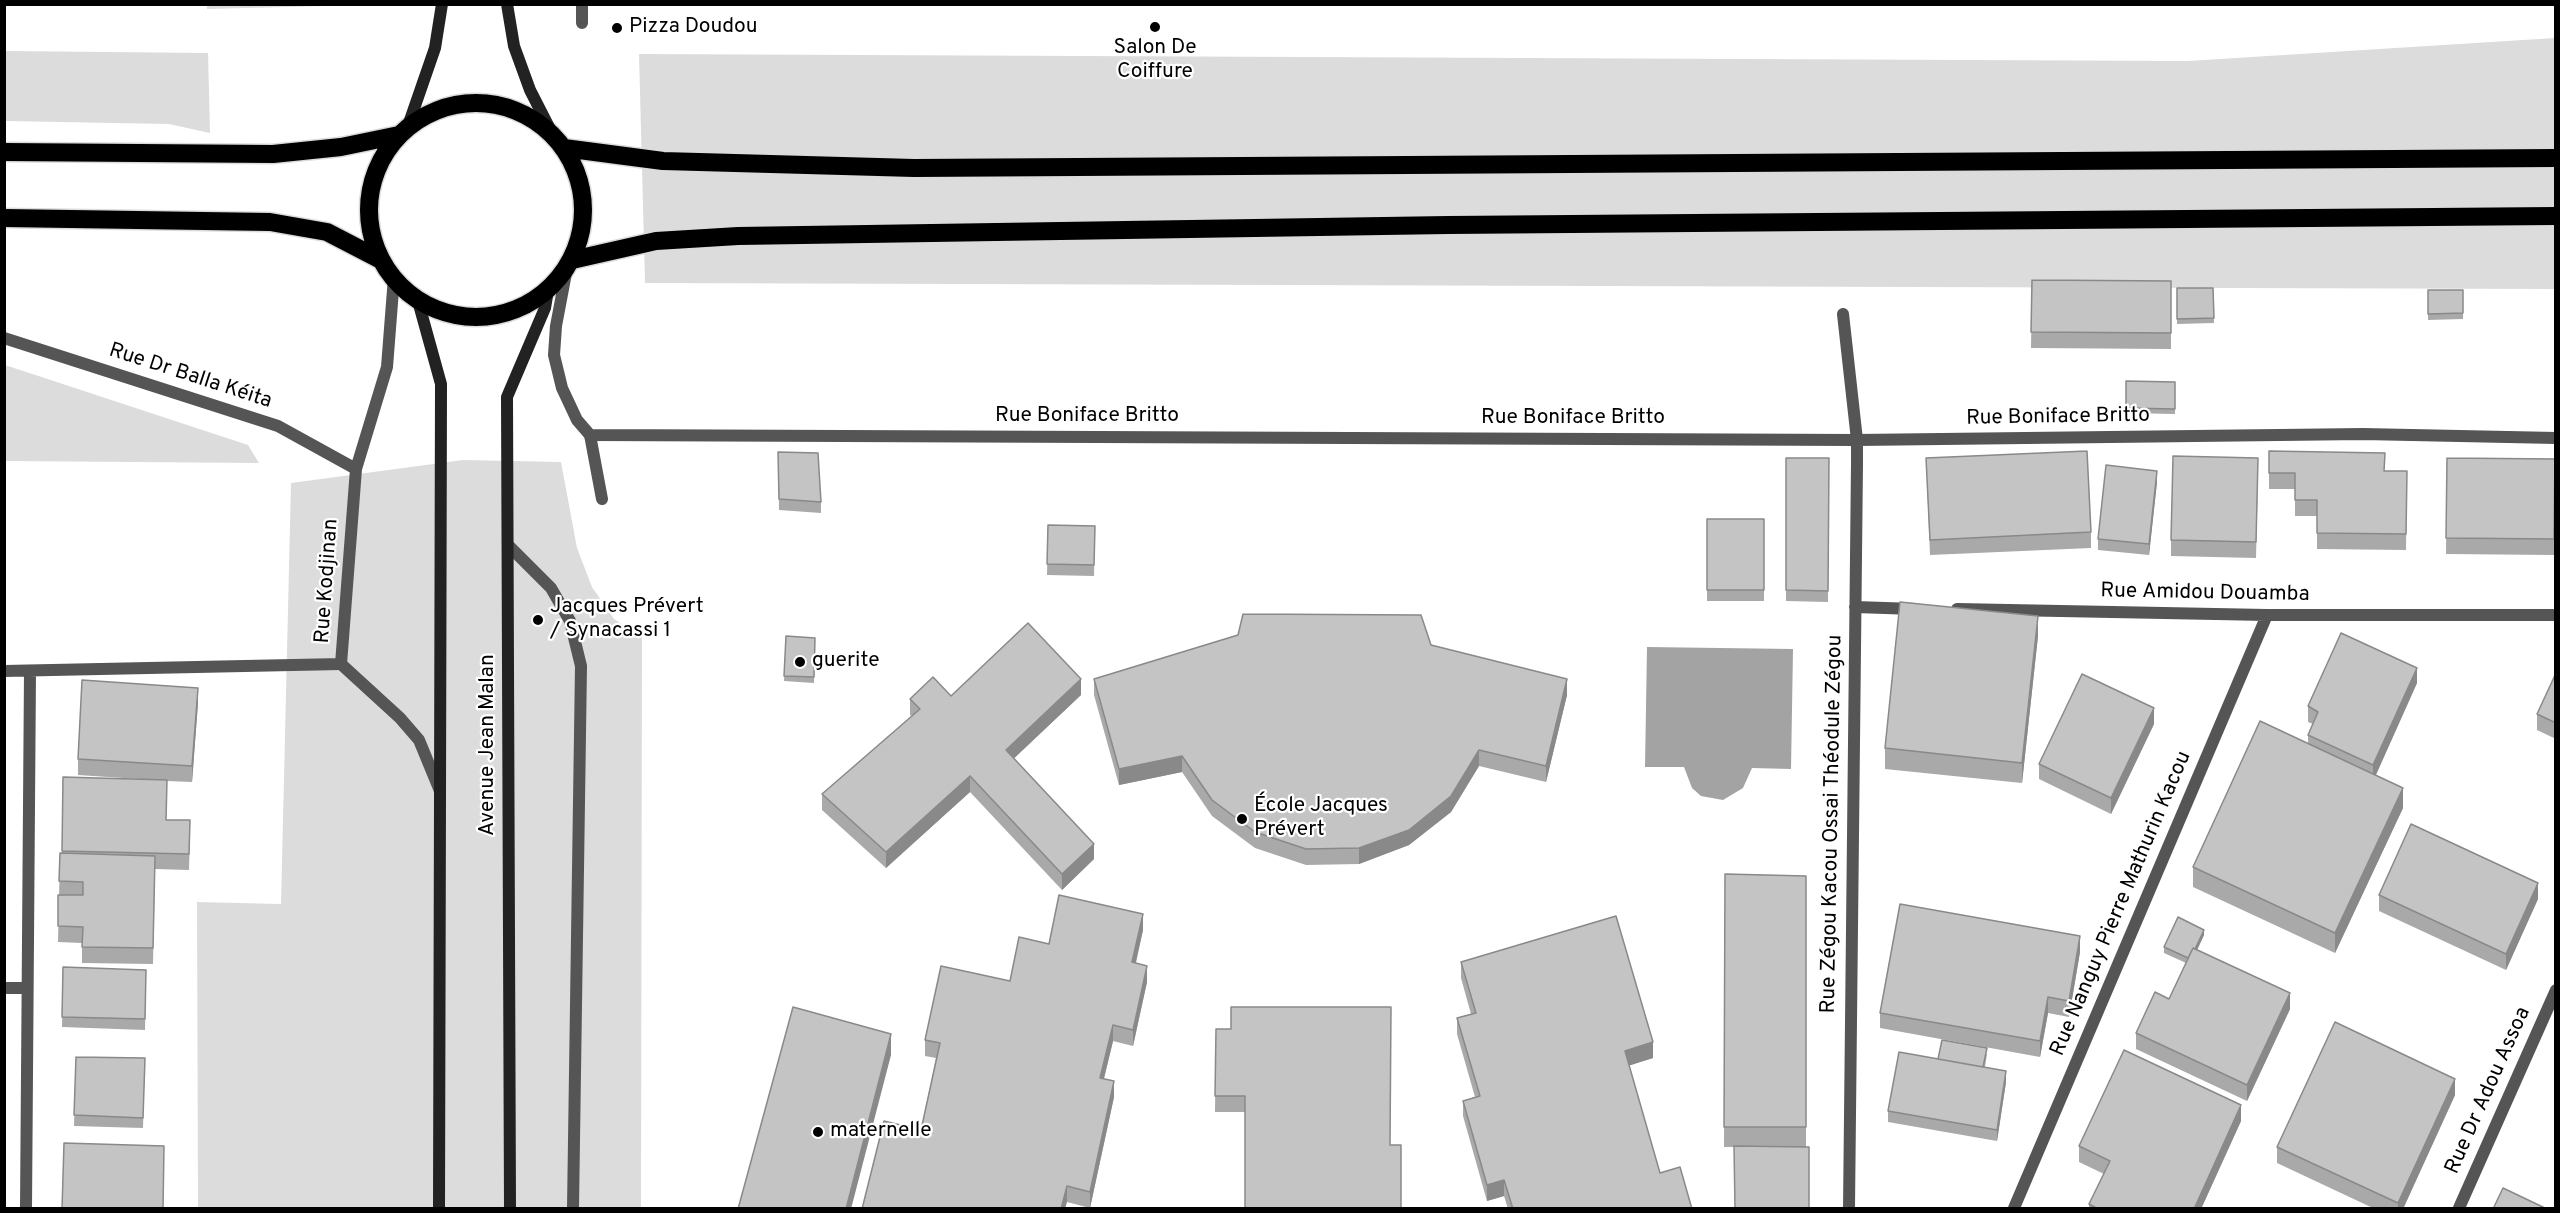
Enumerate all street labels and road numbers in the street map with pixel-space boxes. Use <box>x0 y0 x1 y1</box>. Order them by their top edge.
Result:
street label: Rue Dr Balla Kéita <box>105 339 275 415</box>
street label: Rue Boniface Britto <box>995 404 1179 430</box>
street label: Rue Boniface Britto <box>1966 404 2150 432</box>
street label: Rue Boniface Britto <box>1481 406 1665 432</box>
street label: Rue Kodjinan <box>311 518 345 644</box>
street label: Rue Amidou Douamba <box>2100 580 2310 608</box>
street label: Rue Zégou Kacou Ossai Théodule Zégou <box>1817 634 1849 1014</box>
street label: Avenue Jean Malan <box>476 654 502 836</box>
street label: Rue Nanguy Pierre Mathurin Kacou <box>2046 748 2198 1060</box>
street label: Rue Dr Adou Assoa <box>2441 1004 2537 1178</box>

